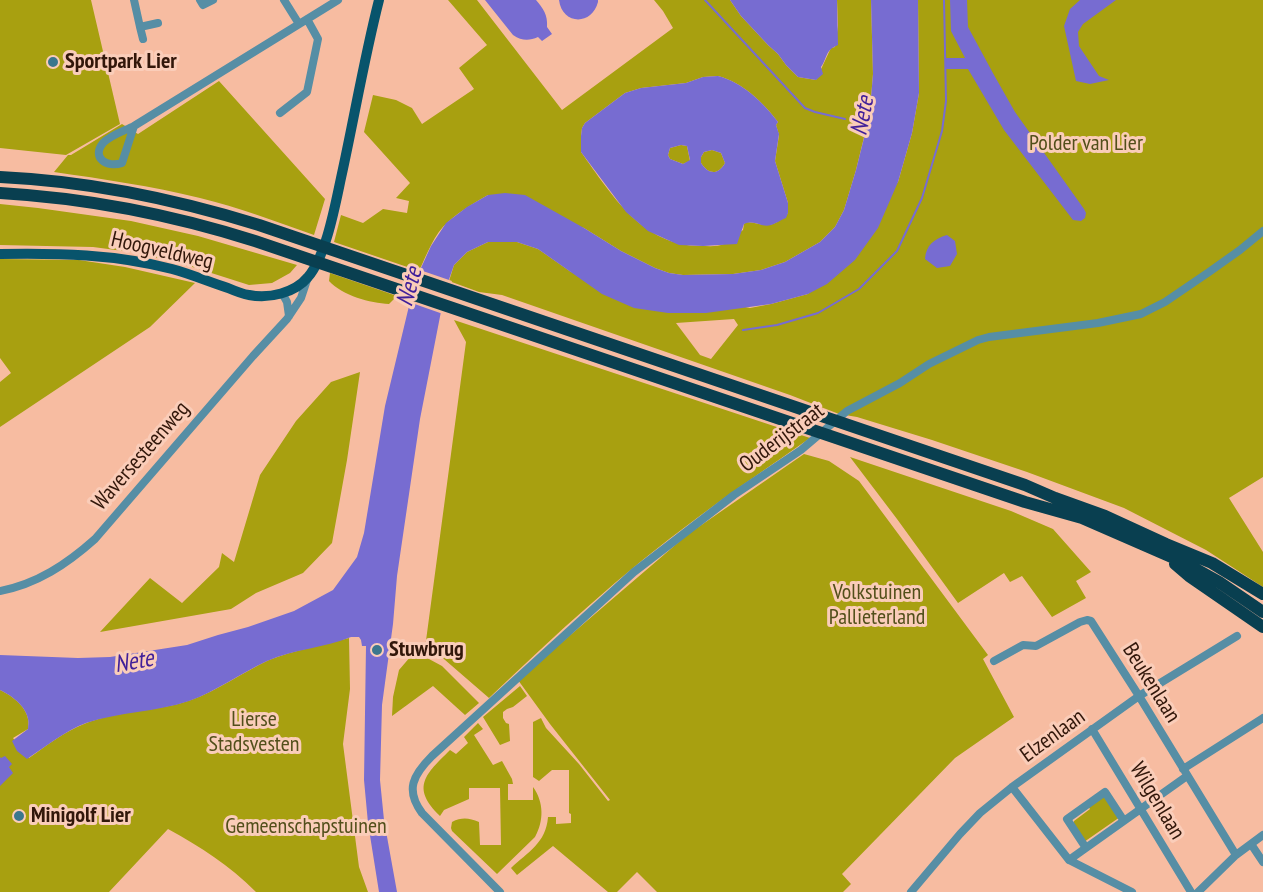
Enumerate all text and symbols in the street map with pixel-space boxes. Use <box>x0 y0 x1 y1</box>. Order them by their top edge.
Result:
place label: Sportpark Lier <box>65 49 177 75</box>
marker: Sportpark Lier <box>46 55 60 69</box>
water label: Nete <box>845 94 881 138</box>
park label: Polder van Lier <box>1029 131 1143 157</box>
street label: Hoogveldweg <box>108 226 216 276</box>
water label: Nete <box>391 264 429 310</box>
street label: Waversesteenweg <box>87 396 195 516</box>
street label: Ouderijstraat <box>735 398 829 478</box>
park label: Volkstuinen Pallieterland <box>829 580 925 632</box>
place label: Stuwbrug <box>389 637 464 663</box>
street label: Beukenlaan <box>1116 639 1186 727</box>
marker: Stuwbrug <box>370 643 384 657</box>
water label: Nete <box>112 644 156 680</box>
street label: Elzenlaan <box>1016 704 1090 768</box>
park label: Lierse Stadsvesten <box>209 707 299 758</box>
street label: Wilgenlaan <box>1124 758 1190 844</box>
place label: Minigolf Lier <box>31 803 131 829</box>
marker: Minigolf Lier <box>12 809 26 823</box>
park label: Gemeenschapstuinen <box>225 814 387 840</box>

